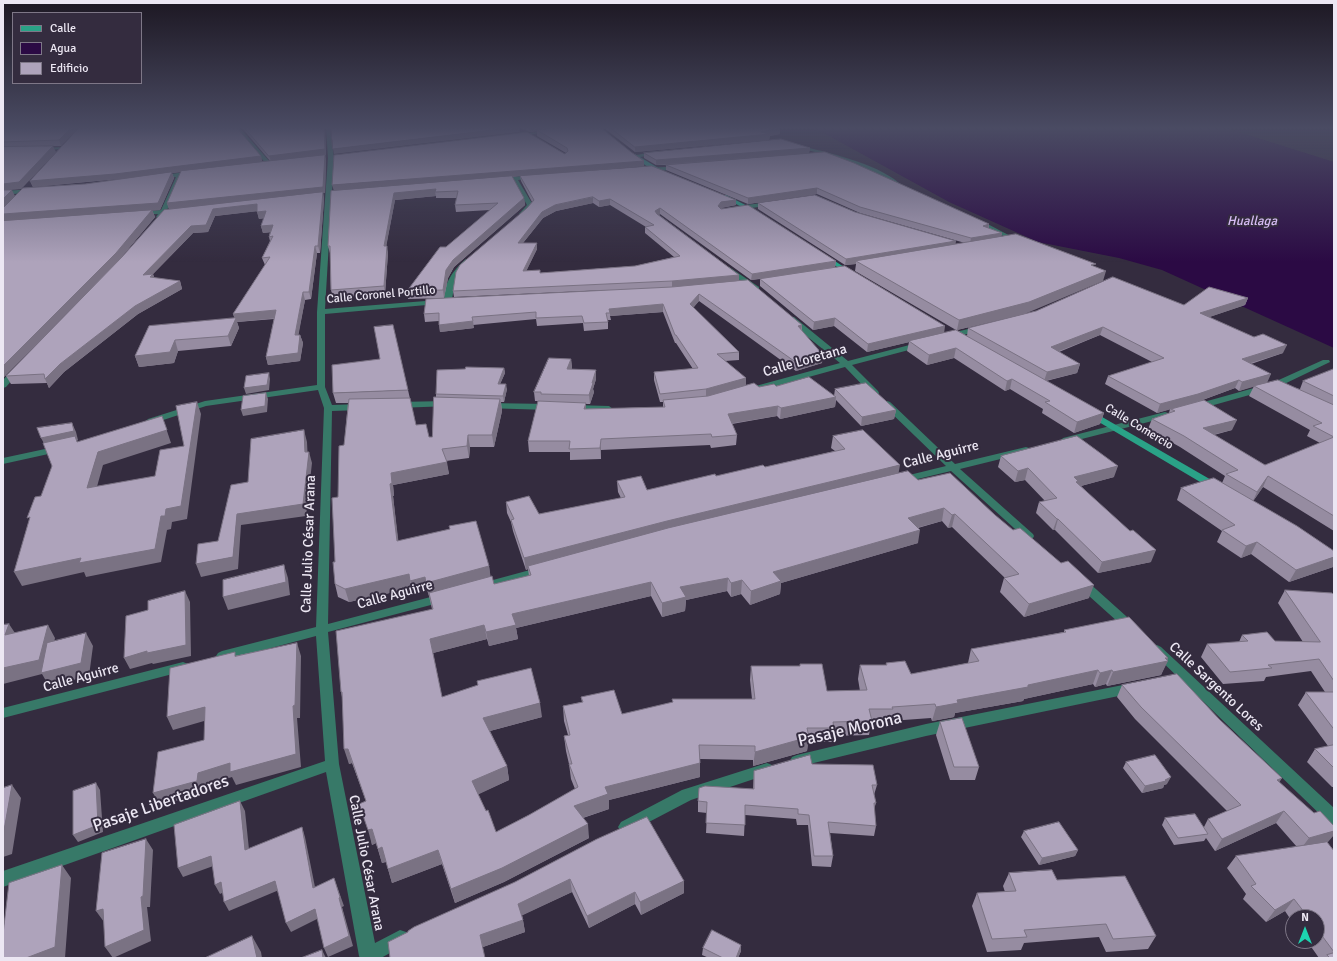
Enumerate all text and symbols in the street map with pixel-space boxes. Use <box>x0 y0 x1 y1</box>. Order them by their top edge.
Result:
legend <box>12 12 142 84</box>
text: Calle <box>50 21 76 36</box>
text: Agua <box>50 41 76 56</box>
text: Edificio <box>50 61 88 76</box>
water label: Huallaga <box>1227 214 1277 230</box>
street label: Calle Coronel Portillo <box>326 283 436 307</box>
street label: Calle Loretana <box>761 341 849 381</box>
street label: Calle Comercio <box>1102 401 1176 453</box>
street label: Calle Aguirre <box>901 437 981 473</box>
street label: Calle Julio César Arana <box>298 475 320 613</box>
street label: Calle Aguirre <box>355 577 435 613</box>
street label: Calle Sargento Lores <box>1165 639 1267 735</box>
street label: Calle Aguirre <box>41 660 121 696</box>
street label: Pasaje Morona <box>796 708 904 752</box>
street label: Pasaje Libertadores <box>90 771 232 837</box>
street label: Calle Julio César Arana <box>345 794 387 932</box>
north arrow <box>1285 909 1325 949</box>
text: N <box>1301 911 1309 924</box>

